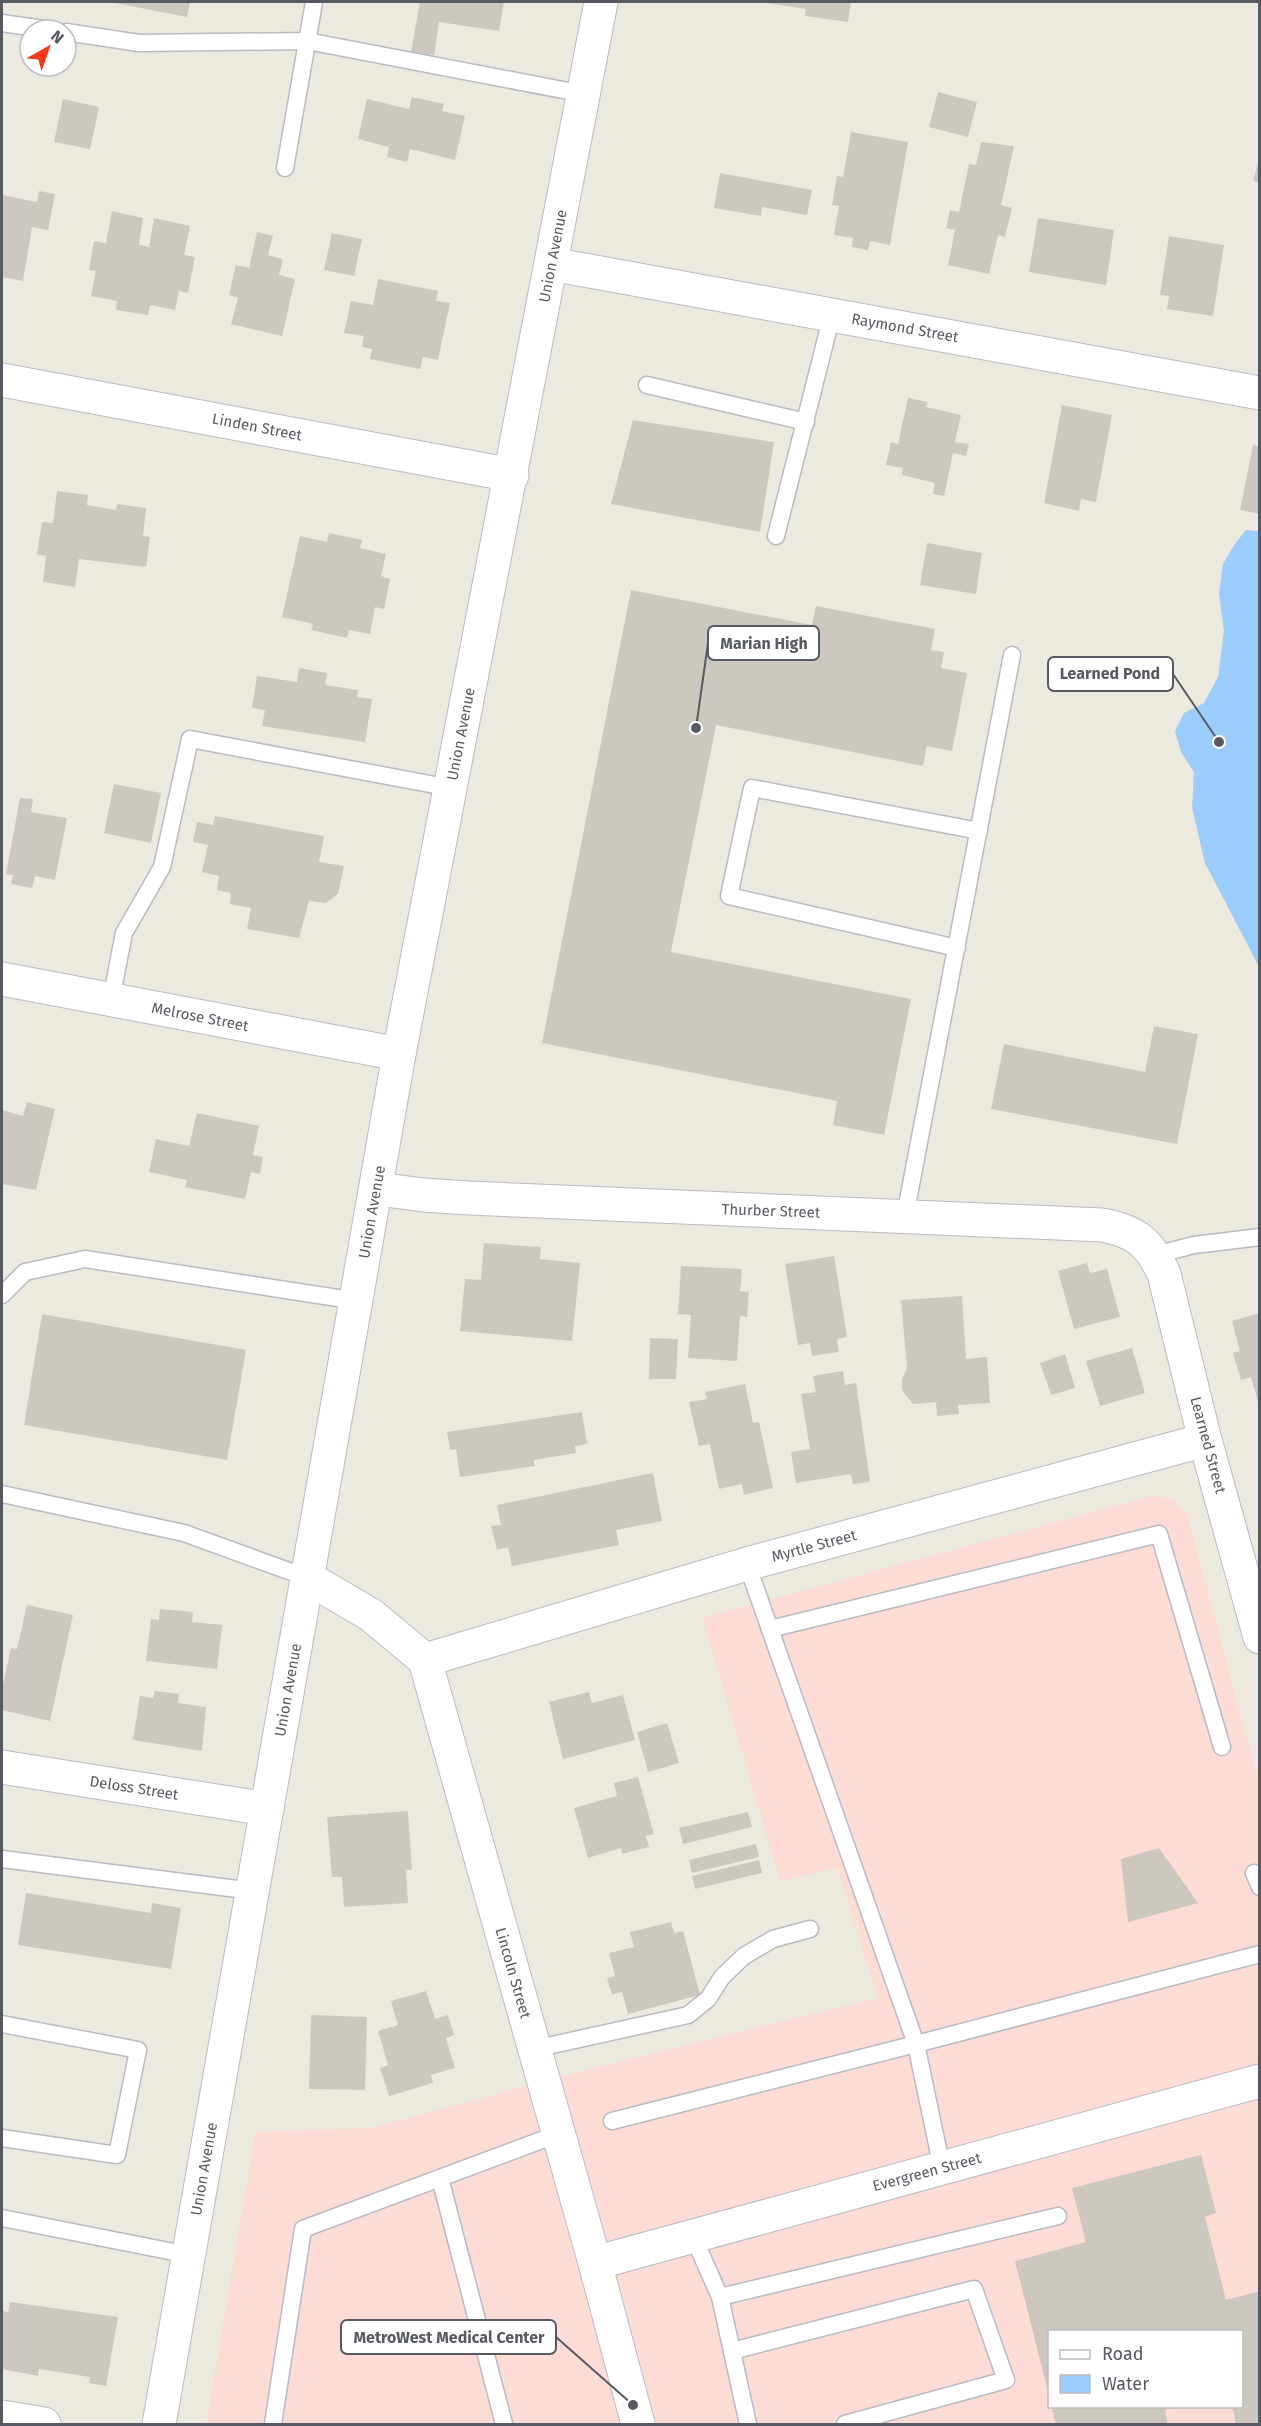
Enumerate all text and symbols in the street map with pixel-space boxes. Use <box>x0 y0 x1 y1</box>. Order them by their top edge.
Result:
north arrow <box>18 18 78 78</box>
text: N <box>47 26 67 48</box>
street label: Union Avenue <box>535 208 571 304</box>
street label: Raymond Street <box>850 310 960 346</box>
street label: Linden Street <box>211 409 304 445</box>
callout: Marian High <box>708 626 819 660</box>
text: Marian High <box>720 634 808 653</box>
callout: Learned Pond <box>1048 657 1173 691</box>
text: Learned Pond <box>1060 664 1160 683</box>
street label: Union Avenue <box>443 686 479 782</box>
street label: Melrose Street <box>150 999 250 1035</box>
street label: Union Avenue <box>355 1164 389 1260</box>
street label: Thurber Street <box>721 1200 821 1222</box>
street label: Learned Street <box>1186 1395 1230 1496</box>
street label: Myrtle Street <box>770 1526 859 1566</box>
street label: Union Avenue <box>271 1642 305 1738</box>
street label: Deloss Street <box>88 1772 180 1804</box>
street label: Lincoln Street <box>491 1925 535 2021</box>
street label: Union Avenue <box>187 2121 221 2217</box>
street label: Evergreen Street <box>871 2149 984 2195</box>
callout: MetroWest Medical Center <box>341 2320 556 2354</box>
text: MetroWest Medical Center <box>353 2328 545 2347</box>
legend <box>1048 2330 1243 2408</box>
text: Road <box>1102 2343 1144 2365</box>
text: Water <box>1102 2373 1149 2395</box>

